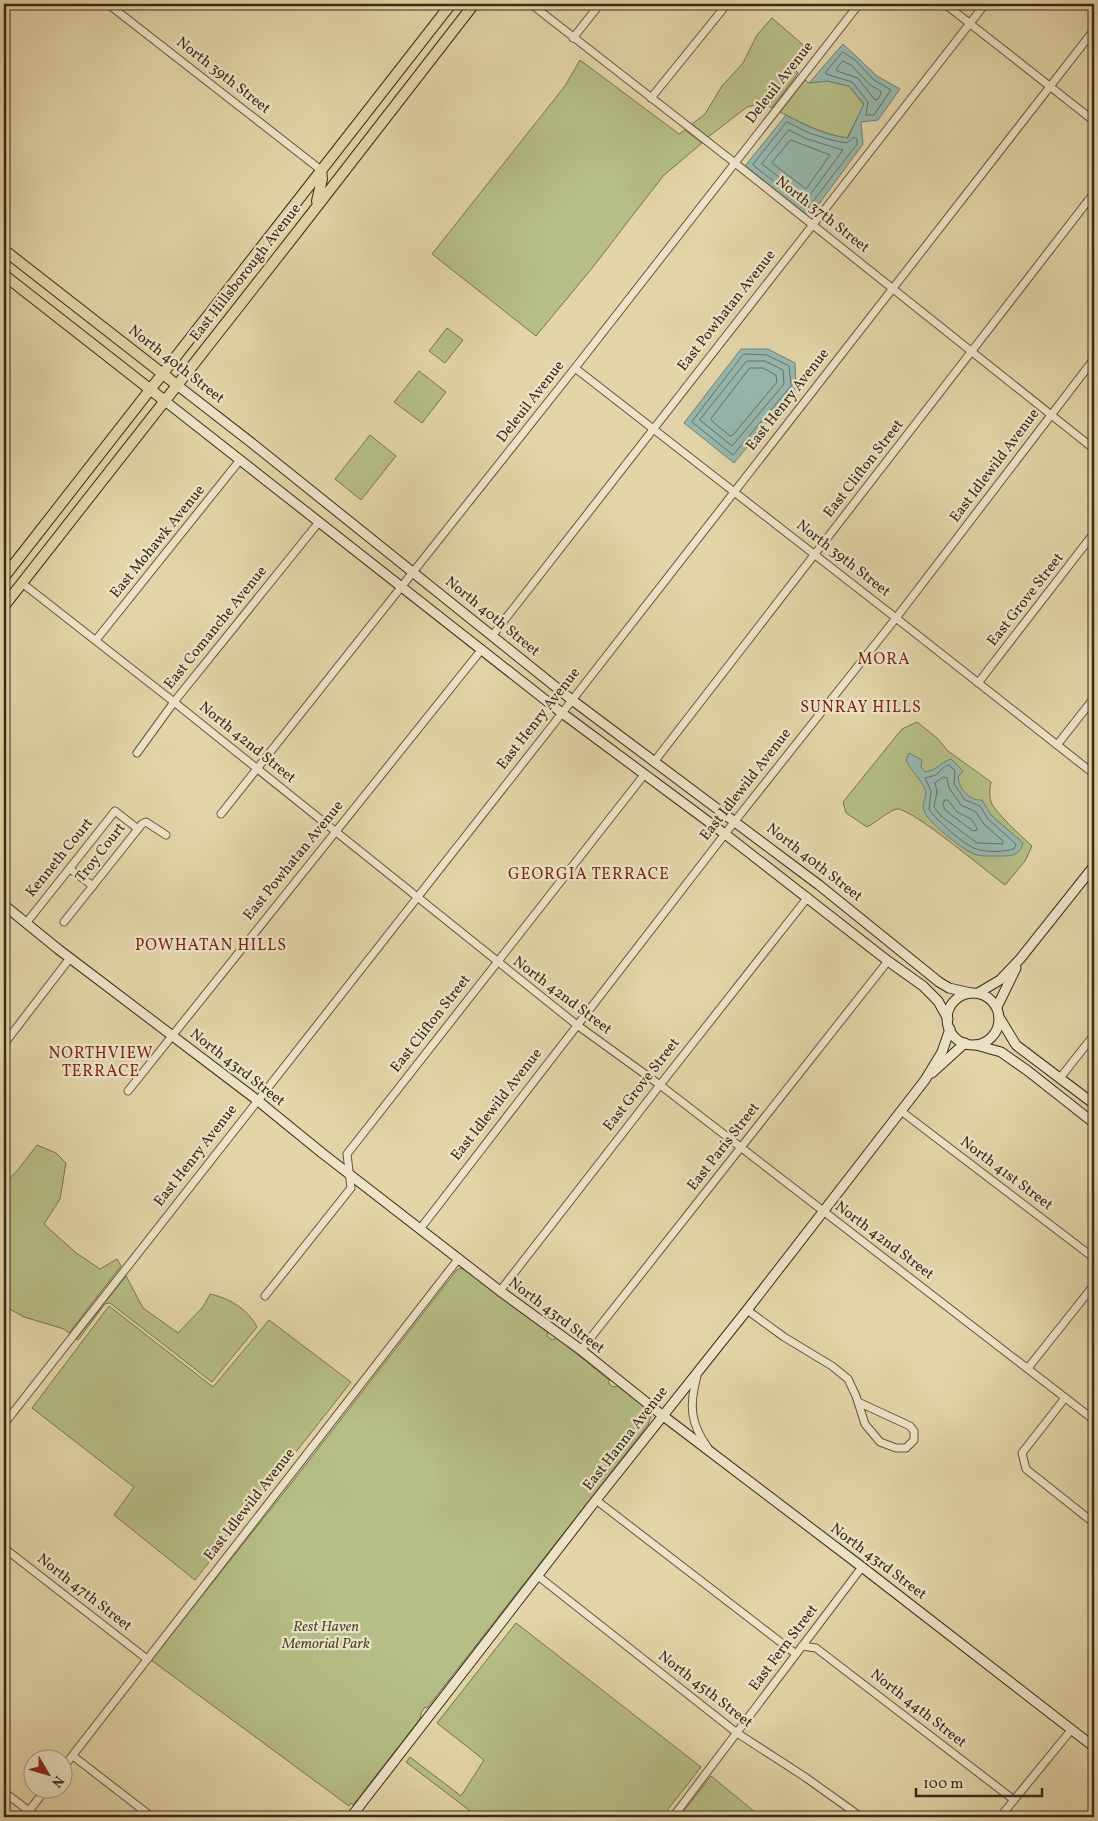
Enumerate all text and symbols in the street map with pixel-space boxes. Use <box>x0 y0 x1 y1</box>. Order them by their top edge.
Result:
street label: North 39th Street <box>171 33 275 119</box>
street label: Deleuil Avenue <box>741 37 819 129</box>
street label: North 37th Street <box>771 172 873 258</box>
street label: East Hillsborough Avenue <box>185 200 307 346</box>
street label: East Powhatan Avenue <box>673 246 781 376</box>
street label: North 40th Street <box>124 321 228 409</box>
street label: East Henry Avenue <box>741 344 835 456</box>
street label: Deleuil Avenue <box>492 356 570 448</box>
street label: East Idlewild Avenue <box>945 405 1045 527</box>
street label: East Clifton Street <box>819 415 909 523</box>
street label: East Mohawk Avenue <box>106 481 210 603</box>
street label: North 39th Street <box>791 516 895 602</box>
street label: East Grove Street <box>983 549 1069 651</box>
street label: East Comanche Avenue <box>160 562 272 694</box>
street label: North 40th Street <box>440 572 544 662</box>
district label: MORA <box>858 649 910 671</box>
street label: East Henry Avenue <box>492 663 586 775</box>
street label: North 42nd Street <box>194 697 300 789</box>
district label: SUNRAY HILLS <box>800 697 922 719</box>
street label: East Idlewild Avenue <box>695 724 797 846</box>
street label: East Powhatan Avenue <box>239 797 349 925</box>
street label: Kenneth Court <box>21 814 99 902</box>
street label: Troy Court <box>71 819 131 887</box>
street label: North 40th Street <box>762 819 866 907</box>
district label: GEORGIA TERRACE <box>508 864 670 886</box>
district label: POWHATAN HILLS <box>135 935 287 957</box>
street label: North 42nd Street <box>508 952 616 1040</box>
street label: East Clifton Street <box>386 970 476 1078</box>
street label: North 43rd Street <box>185 1024 289 1112</box>
street label: East Grove Street <box>599 1034 685 1136</box>
district label: NORTHVIEW TERRACE <box>48 1043 154 1083</box>
street label: East Idlewild Avenue <box>446 1044 548 1166</box>
street label: East Paris Street <box>683 1098 765 1196</box>
street label: East Henry Avenue <box>149 1100 243 1212</box>
street label: North 41st Street <box>955 1132 1057 1216</box>
street label: North 42nd Street <box>830 1197 938 1285</box>
street label: North 43rd Street <box>503 1273 609 1359</box>
street label: East Hanna Avenue <box>579 1382 673 1496</box>
street label: East Idlewild Avenue <box>199 1444 301 1566</box>
street label: North 43rd Street <box>825 1519 931 1605</box>
street label: North 47th Street <box>32 1549 136 1637</box>
street label: East Fern Street <box>744 1600 824 1696</box>
park label: Rest Haven Memorial Park <box>281 1617 370 1655</box>
street label: North 45th Street <box>653 1646 757 1734</box>
street label: North 44th Street <box>865 1665 971 1753</box>
north arrow <box>22 1748 72 1798</box>
scale bar <box>916 1766 1042 1798</box>
text: N <box>46 1771 68 1791</box>
text: 100 m <box>923 1774 963 1795</box>

